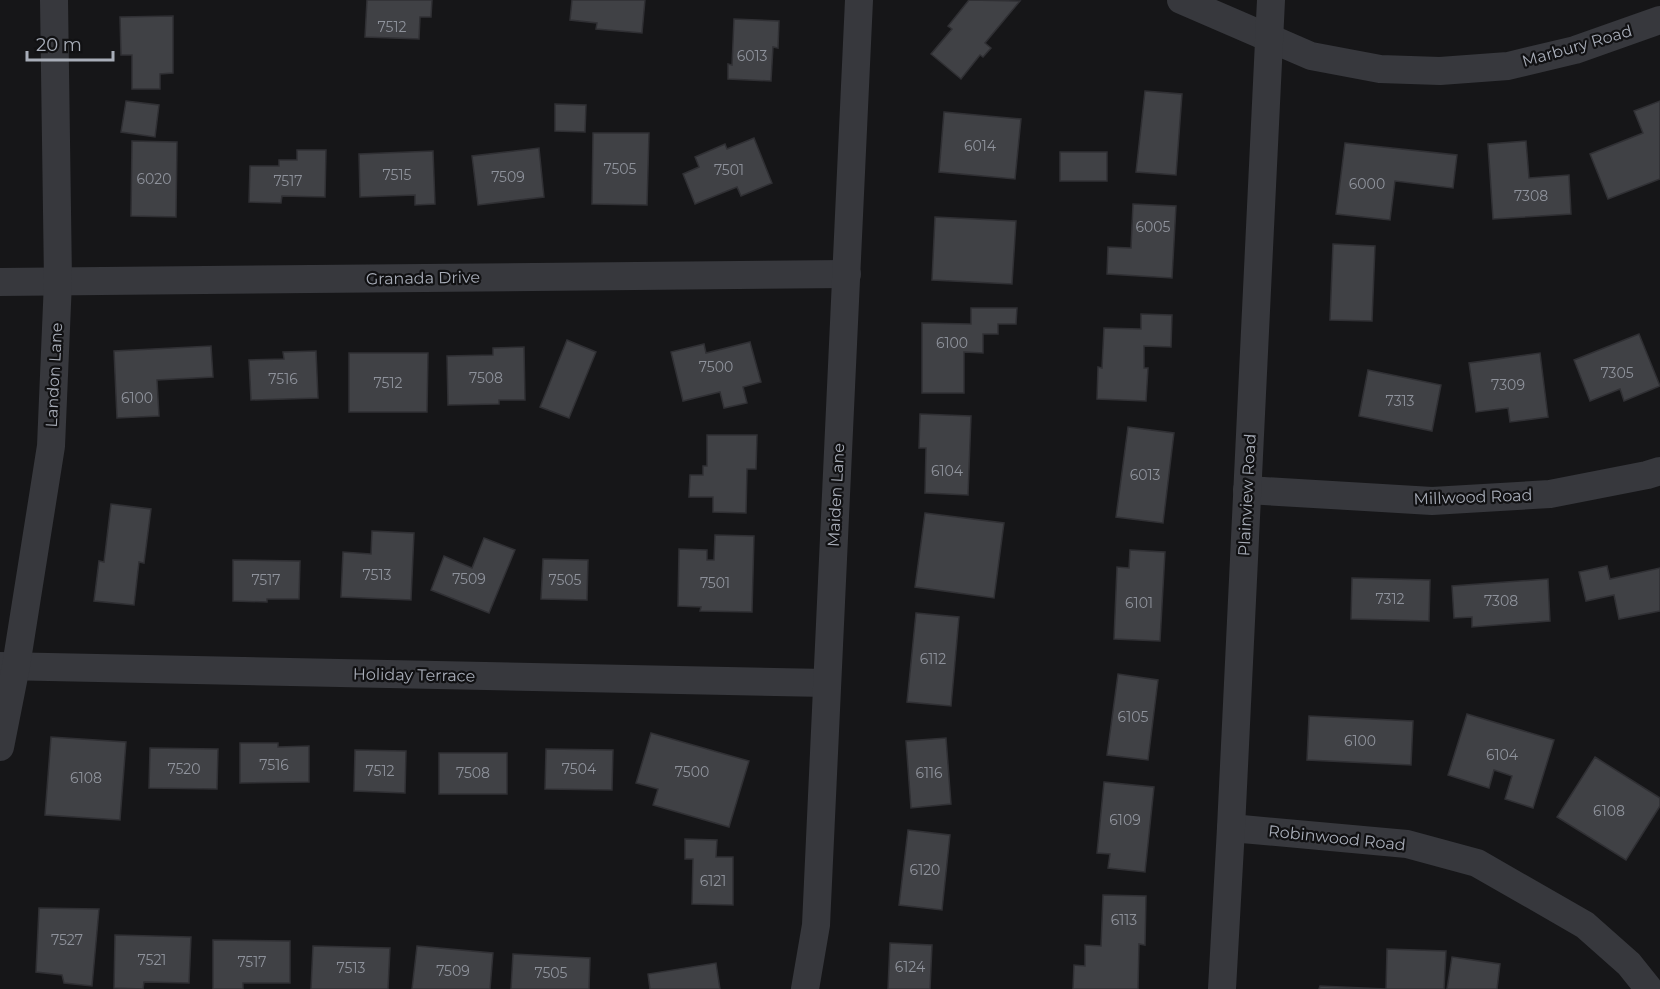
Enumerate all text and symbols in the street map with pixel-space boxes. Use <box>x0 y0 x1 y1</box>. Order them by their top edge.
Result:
house number: 7512 <box>378 18 406 36</box>
street label: Marbury Road <box>1520 21 1634 71</box>
scale bar <box>27 24 112 62</box>
text: 20 m <box>36 34 82 56</box>
house number: 6013 <box>737 47 767 65</box>
house number: 6014 <box>964 137 997 155</box>
house number: 7505 <box>603 160 637 178</box>
house number: 7501 <box>714 161 744 179</box>
house number: 7515 <box>383 166 412 184</box>
house number: 7509 <box>491 168 525 186</box>
house number: 6020 <box>137 170 171 188</box>
house number: 7517 <box>273 172 303 190</box>
house number: 6000 <box>1349 175 1385 193</box>
house number: 7308 <box>1514 187 1548 205</box>
house number: 6005 <box>1136 218 1171 236</box>
street label: Granada Drive <box>366 268 480 288</box>
street label: Landon Lane <box>42 322 66 428</box>
house number: 6100 <box>936 334 968 352</box>
house number: 7500 <box>699 358 733 376</box>
house number: 7305 <box>1600 364 1634 382</box>
house number: 7508 <box>469 369 503 387</box>
house number: 7516 <box>268 370 298 388</box>
house number: 7512 <box>374 374 402 392</box>
house number: 7309 <box>1491 376 1525 394</box>
house number: 6100 <box>121 389 153 407</box>
house number: 7313 <box>1386 392 1415 410</box>
street label: Plainview Road <box>1234 433 1260 557</box>
street label: Maiden Lane <box>824 443 848 547</box>
house number: 6104 <box>931 462 964 480</box>
house number: 6013 <box>1130 466 1160 484</box>
street label: Millwood Road <box>1413 485 1533 509</box>
house number: 7513 <box>363 566 392 584</box>
house number: 7509 <box>452 570 486 588</box>
house number: 7517 <box>251 571 281 589</box>
house number: 7505 <box>548 571 582 589</box>
house number: 7501 <box>700 574 730 592</box>
house number: 7312 <box>1375 590 1405 608</box>
house number: 7308 <box>1484 592 1518 610</box>
house number: 6101 <box>1125 594 1153 612</box>
house number: 6112 <box>920 650 946 668</box>
street label: Holiday Terrace <box>353 664 475 686</box>
house number: 6105 <box>1118 708 1148 726</box>
house number: 6100 <box>1344 732 1376 750</box>
house number: 6104 <box>1486 746 1519 764</box>
house number: 7516 <box>259 756 289 774</box>
house number: 7520 <box>167 760 201 778</box>
house number: 7504 <box>562 760 597 778</box>
house number: 7512 <box>366 762 394 780</box>
house number: 7500 <box>675 763 709 781</box>
house number: 7508 <box>456 764 490 782</box>
house number: 6116 <box>915 764 943 782</box>
house number: 6108 <box>70 769 102 787</box>
house number: 6108 <box>1593 802 1625 820</box>
house number: 6109 <box>1109 811 1141 829</box>
street label: Robinwood Road <box>1267 821 1407 855</box>
house number: 6120 <box>910 861 940 879</box>
house number: 6121 <box>700 872 726 890</box>
house number: 6113 <box>1111 911 1137 929</box>
house number: 7527 <box>51 931 83 949</box>
house number: 7521 <box>138 951 166 969</box>
house number: 7517 <box>237 953 267 971</box>
house number: 6124 <box>895 958 926 976</box>
house number: 7513 <box>337 959 366 977</box>
house number: 7509 <box>436 962 470 980</box>
house number: 7505 <box>534 964 568 982</box>

